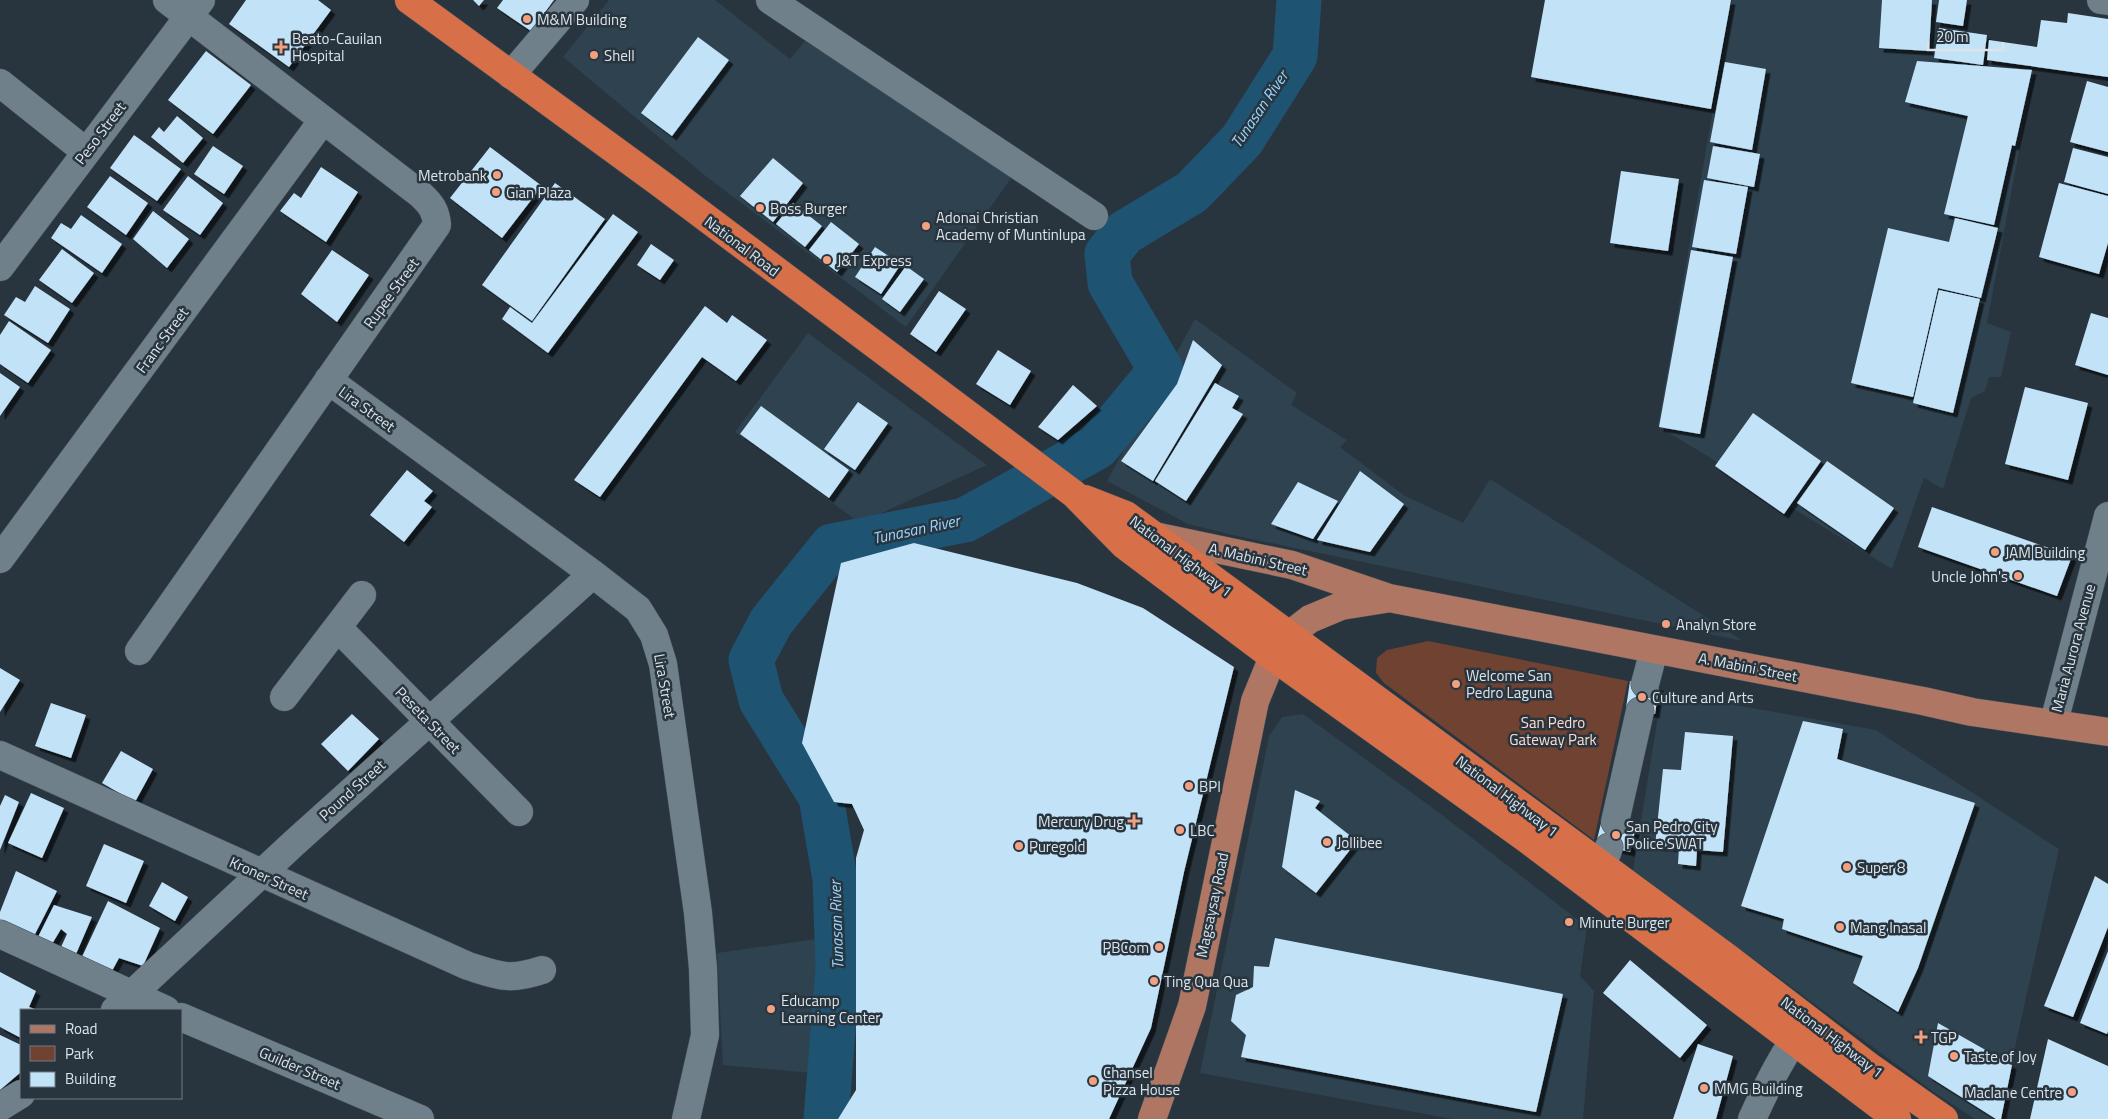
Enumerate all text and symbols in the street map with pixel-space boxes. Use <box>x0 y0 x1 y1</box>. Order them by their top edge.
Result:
place label: M&M Building <box>537 8 627 31</box>
marker: M&M Building <box>521 13 533 25</box>
scale bar <box>1928 20 2003 52</box>
text: 20 m <box>1936 25 1969 48</box>
place label: Beato-Cauilan Hospital <box>292 27 382 67</box>
marker: Beato-Cauilan Hospital <box>274 40 288 54</box>
place label: Shell <box>604 44 635 67</box>
marker: Shell <box>588 49 600 61</box>
water label: Tunasan River <box>1224 64 1295 152</box>
street label: Peso Street <box>69 96 132 169</box>
place label: Metrobank <box>418 164 487 187</box>
marker: Metrobank <box>491 169 503 181</box>
place label: Gian Plaza <box>506 181 572 204</box>
marker: Gian Plaza <box>490 186 502 198</box>
place label: Boss Burger <box>770 197 847 220</box>
marker: Boss Burger <box>754 202 766 214</box>
place label: Adonai Christian Academy of Muntinlupa <box>936 206 1086 246</box>
street label: National Road <box>700 210 784 282</box>
marker: Adonai Christian Academy of Muntinlupa <box>920 220 932 232</box>
place label: J&T Express <box>837 249 912 272</box>
street label: Rupee Street <box>358 252 425 333</box>
marker: J&T Express <box>821 254 833 266</box>
street label: Franc Street <box>130 302 194 378</box>
street label: Lira Street <box>334 381 401 438</box>
water label: Tunasan River <box>870 508 964 550</box>
street label: National Highway 1 <box>1125 510 1237 602</box>
street label: A. Mabini Street <box>1207 537 1310 582</box>
place label: JAM Building <box>2005 541 2085 564</box>
marker: JAM Building <box>1989 546 2001 558</box>
place label: Uncle John's <box>1931 565 2008 588</box>
marker: Uncle John's <box>2012 570 2024 582</box>
street label: Maria Aurora Avenue <box>2045 581 2101 715</box>
place label: Analyn Store <box>1676 613 1756 636</box>
marker: Analyn Store <box>1660 618 1672 630</box>
street label: A. Mabini Street <box>1697 646 1800 688</box>
street label: Lira Street <box>648 652 682 721</box>
place label: Welcome San Pedro Laguna <box>1466 664 1553 704</box>
marker: Welcome San Pedro Laguna <box>1450 678 1462 690</box>
street label: Peseta Street <box>390 681 467 759</box>
place label: Culture and Arts <box>1652 686 1754 709</box>
marker: Culture and Arts <box>1636 691 1648 703</box>
park label: San Pedro Gateway Park <box>1509 711 1597 751</box>
street label: National Highway 1 <box>1451 750 1563 842</box>
street label: Pound Street <box>314 753 391 826</box>
place label: BPI <box>1199 775 1221 798</box>
marker: BPI <box>1183 780 1195 792</box>
place label: Mercury Drug <box>1038 810 1124 833</box>
marker: Mercury Drug <box>1128 815 1140 827</box>
place label: San Pedro City Police SWAT <box>1626 815 1718 855</box>
place label: LBC <box>1190 819 1215 842</box>
marker: LBC <box>1174 824 1186 836</box>
marker: San Pedro City Police SWAT <box>1610 829 1622 841</box>
place label: Jollibee <box>1337 831 1382 854</box>
place label: Puregold <box>1029 835 1086 858</box>
marker: Jollibee <box>1321 836 1333 848</box>
marker: Puregold <box>1013 840 1025 852</box>
street label: Kroner Street <box>226 850 313 906</box>
street label: Magsaysay Road <box>1190 850 1234 960</box>
place label: Super 8 <box>1857 856 1905 879</box>
marker: Super 8 <box>1841 861 1853 873</box>
water label: Tunasan River <box>822 878 850 970</box>
place label: Minute Burger <box>1579 911 1670 934</box>
marker: Minute Burger <box>1563 916 1575 928</box>
place label: Mang Inasal <box>1850 916 1926 939</box>
marker: Mang Inasal <box>1834 921 1846 933</box>
place label: PBCom <box>1102 936 1149 959</box>
marker: PBCom <box>1153 941 1165 953</box>
place label: Ting Qua Qua <box>1164 970 1249 993</box>
marker: Ting Qua Qua <box>1148 975 1160 987</box>
place label: Educamp Learning Center <box>781 989 880 1029</box>
street label: National Highway 1 <box>1776 991 1888 1083</box>
marker: Educamp Learning Center <box>765 1003 777 1015</box>
legend <box>20 1009 182 1099</box>
text: Road <box>65 1017 97 1040</box>
place label: TGP <box>1931 1026 1957 1049</box>
marker: TGP <box>1915 1031 1927 1043</box>
street label: Guilder Street <box>256 1040 345 1096</box>
text: Park <box>65 1042 94 1065</box>
place label: Taste of Joy <box>1964 1045 2037 1068</box>
marker: Taste of Joy <box>1948 1050 1960 1062</box>
place label: Chansel Pizza House <box>1103 1061 1180 1101</box>
text: Building <box>65 1067 116 1090</box>
marker: Chansel Pizza House <box>1087 1075 1099 1087</box>
place label: MMG Building <box>1714 1077 1803 1100</box>
place label: Maclane Centre <box>1964 1081 2062 1104</box>
marker: MMG Building <box>1698 1082 1710 1094</box>
marker: Maclane Centre <box>2066 1086 2078 1098</box>

